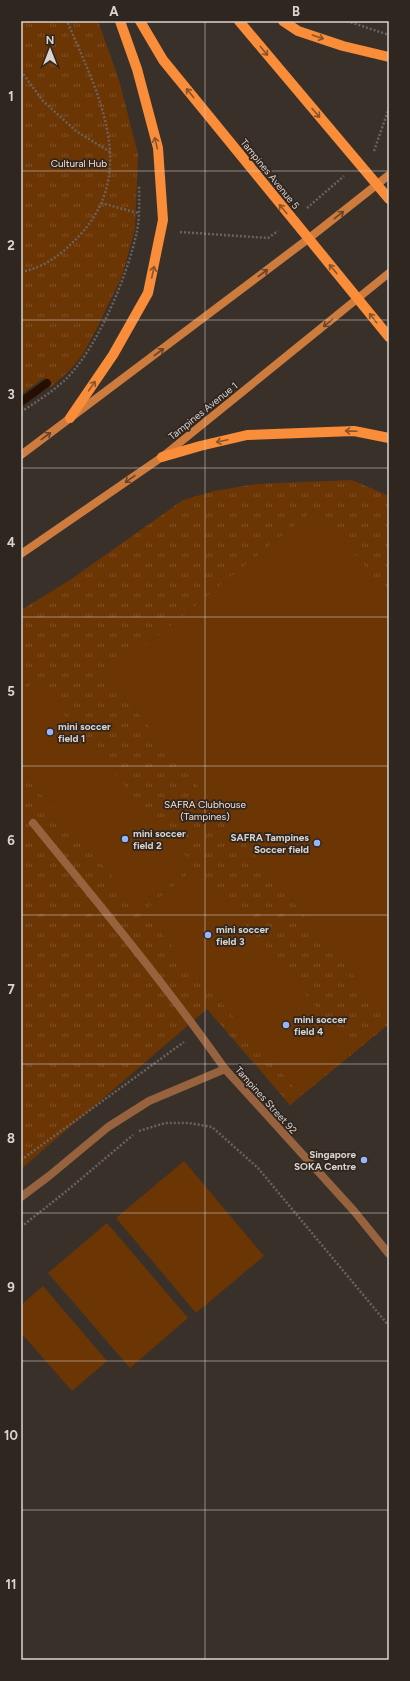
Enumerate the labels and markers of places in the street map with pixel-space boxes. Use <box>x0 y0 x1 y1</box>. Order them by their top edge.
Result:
place label: mini soccer field 1 <box>58 720 111 745</box>
marker: mini soccer field 1 <box>45 727 55 737</box>
place label: mini soccer field 2 <box>133 827 186 852</box>
place label: SAFRA Tampines Soccer field <box>230 831 309 856</box>
marker: mini soccer field 2 <box>120 834 130 844</box>
marker: SAFRA Tampines Soccer field <box>312 838 322 848</box>
place label: mini soccer field 3 <box>216 923 269 948</box>
marker: mini soccer field 3 <box>203 930 213 940</box>
place label: mini soccer field 4 <box>294 1013 347 1038</box>
marker: mini soccer field 4 <box>281 1020 291 1030</box>
place label: Singapore SOKA Centre <box>294 1148 356 1173</box>
marker: Singapore SOKA Centre <box>359 1155 369 1165</box>

